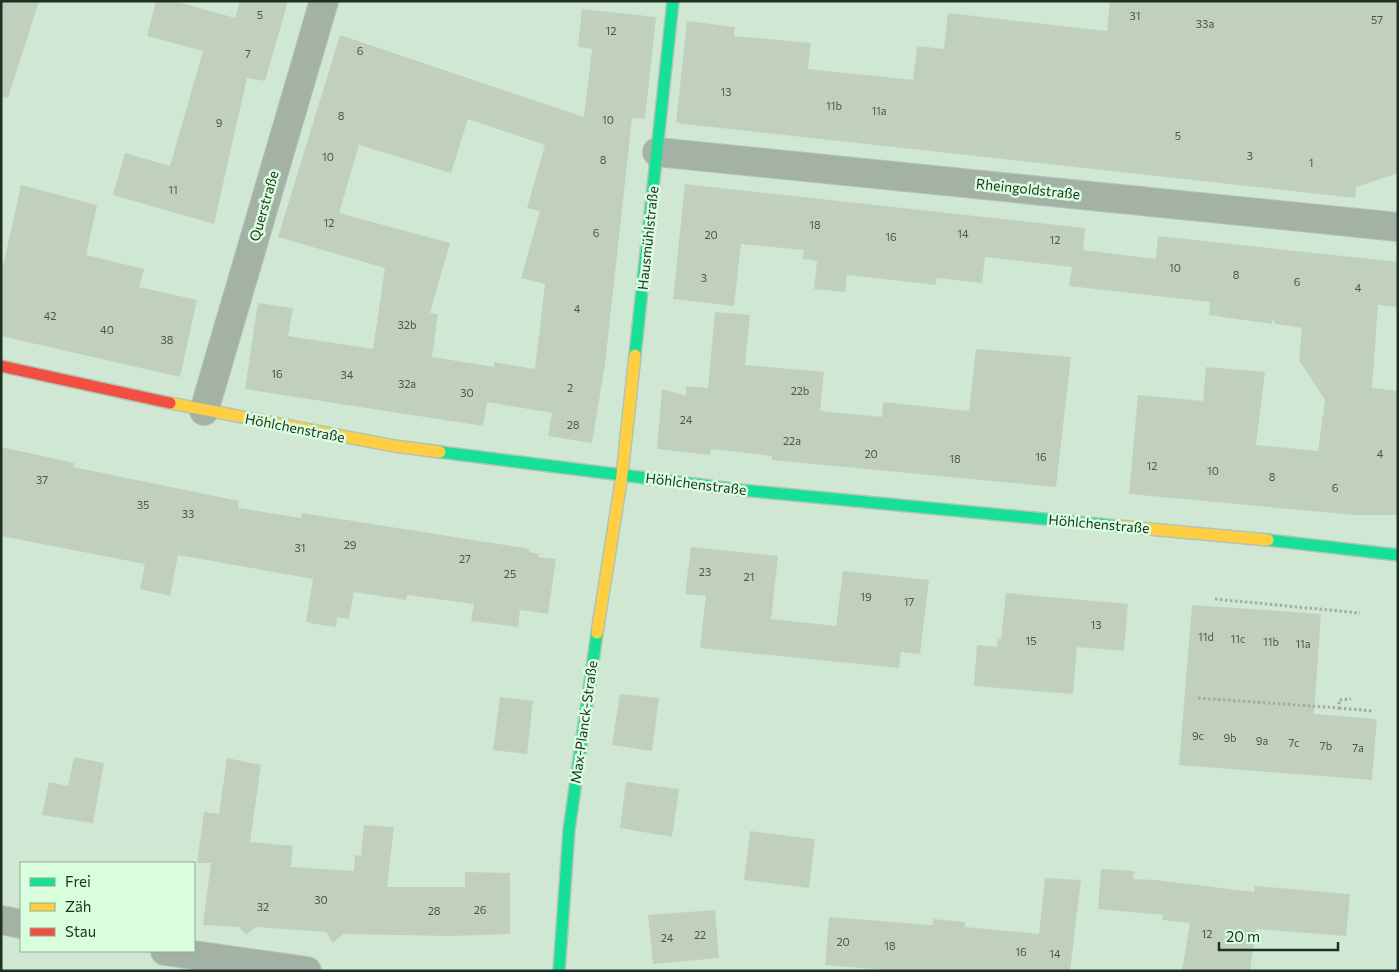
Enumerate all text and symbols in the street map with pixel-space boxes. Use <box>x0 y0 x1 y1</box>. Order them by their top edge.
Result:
house number: 5 <box>257 8 263 21</box>
house number: 31 <box>1130 9 1140 22</box>
house number: 57 <box>1371 13 1383 26</box>
house number: 33a <box>1196 17 1214 30</box>
house number: 12 <box>606 24 616 37</box>
house number: 6 <box>357 44 364 57</box>
house number: 7 <box>245 47 251 60</box>
house number: 13 <box>721 85 731 98</box>
house number: 11b <box>826 99 842 112</box>
house number: 11a <box>871 104 887 117</box>
house number: 8 <box>338 109 345 122</box>
house number: 10 <box>602 113 614 126</box>
house number: 9 <box>216 116 223 129</box>
house number: 5 <box>1175 129 1181 142</box>
house number: 3 <box>1247 149 1253 162</box>
house number: 10 <box>322 150 334 163</box>
house number: 8 <box>600 153 607 166</box>
house number: 1 <box>1309 156 1313 169</box>
street label: Querstraße <box>245 169 282 243</box>
street label: Rheingoldstraße <box>975 175 1081 202</box>
house number: 11 <box>168 183 178 196</box>
street label: Hausmühlstraße <box>634 185 661 291</box>
house number: 12 <box>324 216 334 229</box>
house number: 18 <box>809 218 821 231</box>
house number: 6 <box>593 226 600 239</box>
house number: 14 <box>957 227 969 240</box>
house number: 20 <box>704 228 718 241</box>
house number: 16 <box>885 230 897 243</box>
house number: 12 <box>1050 233 1060 246</box>
house number: 10 <box>1169 261 1181 274</box>
house number: 8 <box>1233 268 1240 281</box>
house number: 3 <box>701 271 707 284</box>
house number: 6 <box>1294 275 1301 288</box>
house number: 4 <box>1355 281 1362 294</box>
house number: 4 <box>574 302 581 315</box>
house number: 42 <box>44 309 56 322</box>
house number: 32b <box>398 318 416 331</box>
house number: 40 <box>100 323 114 336</box>
house number: 38 <box>161 333 174 346</box>
house number: 16 <box>271 367 283 380</box>
house number: 34 <box>341 368 354 381</box>
house number: 32a <box>398 377 416 390</box>
house number: 2 <box>567 381 573 394</box>
house number: 22b <box>791 384 809 397</box>
house number: 30 <box>460 386 474 399</box>
street label: Höhlchenstraße <box>244 409 347 446</box>
house number: 24 <box>680 413 693 426</box>
house number: 28 <box>567 418 580 431</box>
house number: 22a <box>783 434 801 447</box>
house number: 20 <box>864 447 878 460</box>
house number: 4 <box>1377 447 1384 460</box>
house number: 16 <box>1035 450 1047 463</box>
house number: 18 <box>949 452 961 465</box>
house number: 12 <box>1147 459 1157 472</box>
house number: 10 <box>1207 464 1219 477</box>
street label: Höhlchenstraße <box>645 469 747 498</box>
house number: 8 <box>1269 470 1276 483</box>
house number: 37 <box>36 473 48 486</box>
house number: 6 <box>1332 481 1339 494</box>
house number: 35 <box>137 498 149 511</box>
house number: 33 <box>182 507 194 520</box>
street label: Höhlchenstraße <box>1048 511 1150 536</box>
house number: 29 <box>344 538 357 551</box>
house number: 31 <box>295 541 305 554</box>
house number: 27 <box>459 552 471 565</box>
house number: 23 <box>699 565 711 578</box>
house number: 25 <box>504 567 516 580</box>
house number: 21 <box>744 570 754 583</box>
house number: 19 <box>860 590 872 603</box>
house number: 17 <box>904 595 914 608</box>
house number: 13 <box>1091 618 1101 631</box>
house number: 11d <box>1198 630 1214 643</box>
house number: 11c <box>1231 632 1245 645</box>
house number: 15 <box>1025 634 1037 647</box>
house number: 11b <box>1263 635 1279 648</box>
house number: 11a <box>1295 637 1311 650</box>
street label: Max-Planck-Straße <box>566 659 601 784</box>
house number: 9c <box>1192 729 1204 742</box>
house number: 9b <box>1223 731 1237 744</box>
house number: 9a <box>1256 734 1268 747</box>
house number: 7c <box>1289 736 1299 749</box>
house number: 7b <box>1320 739 1332 752</box>
house number: 7a <box>1352 741 1364 754</box>
legend <box>20 862 195 952</box>
text: Frei <box>65 872 91 890</box>
house number: 30 <box>314 893 328 906</box>
text: Zäh <box>65 897 91 915</box>
house number: 32 <box>257 900 269 913</box>
house number: 26 <box>474 903 487 916</box>
house number: 28 <box>428 904 441 917</box>
scale bar <box>1219 920 1338 952</box>
text: Stau <box>65 922 96 940</box>
house number: 12 <box>1202 927 1212 940</box>
text: 20 m <box>1226 927 1260 945</box>
house number: 22 <box>694 928 706 941</box>
house number: 24 <box>661 931 674 944</box>
house number: 20 <box>836 935 850 948</box>
house number: 18 <box>884 939 896 952</box>
house number: 16 <box>1015 945 1027 958</box>
house number: 14 <box>1049 947 1061 960</box>

